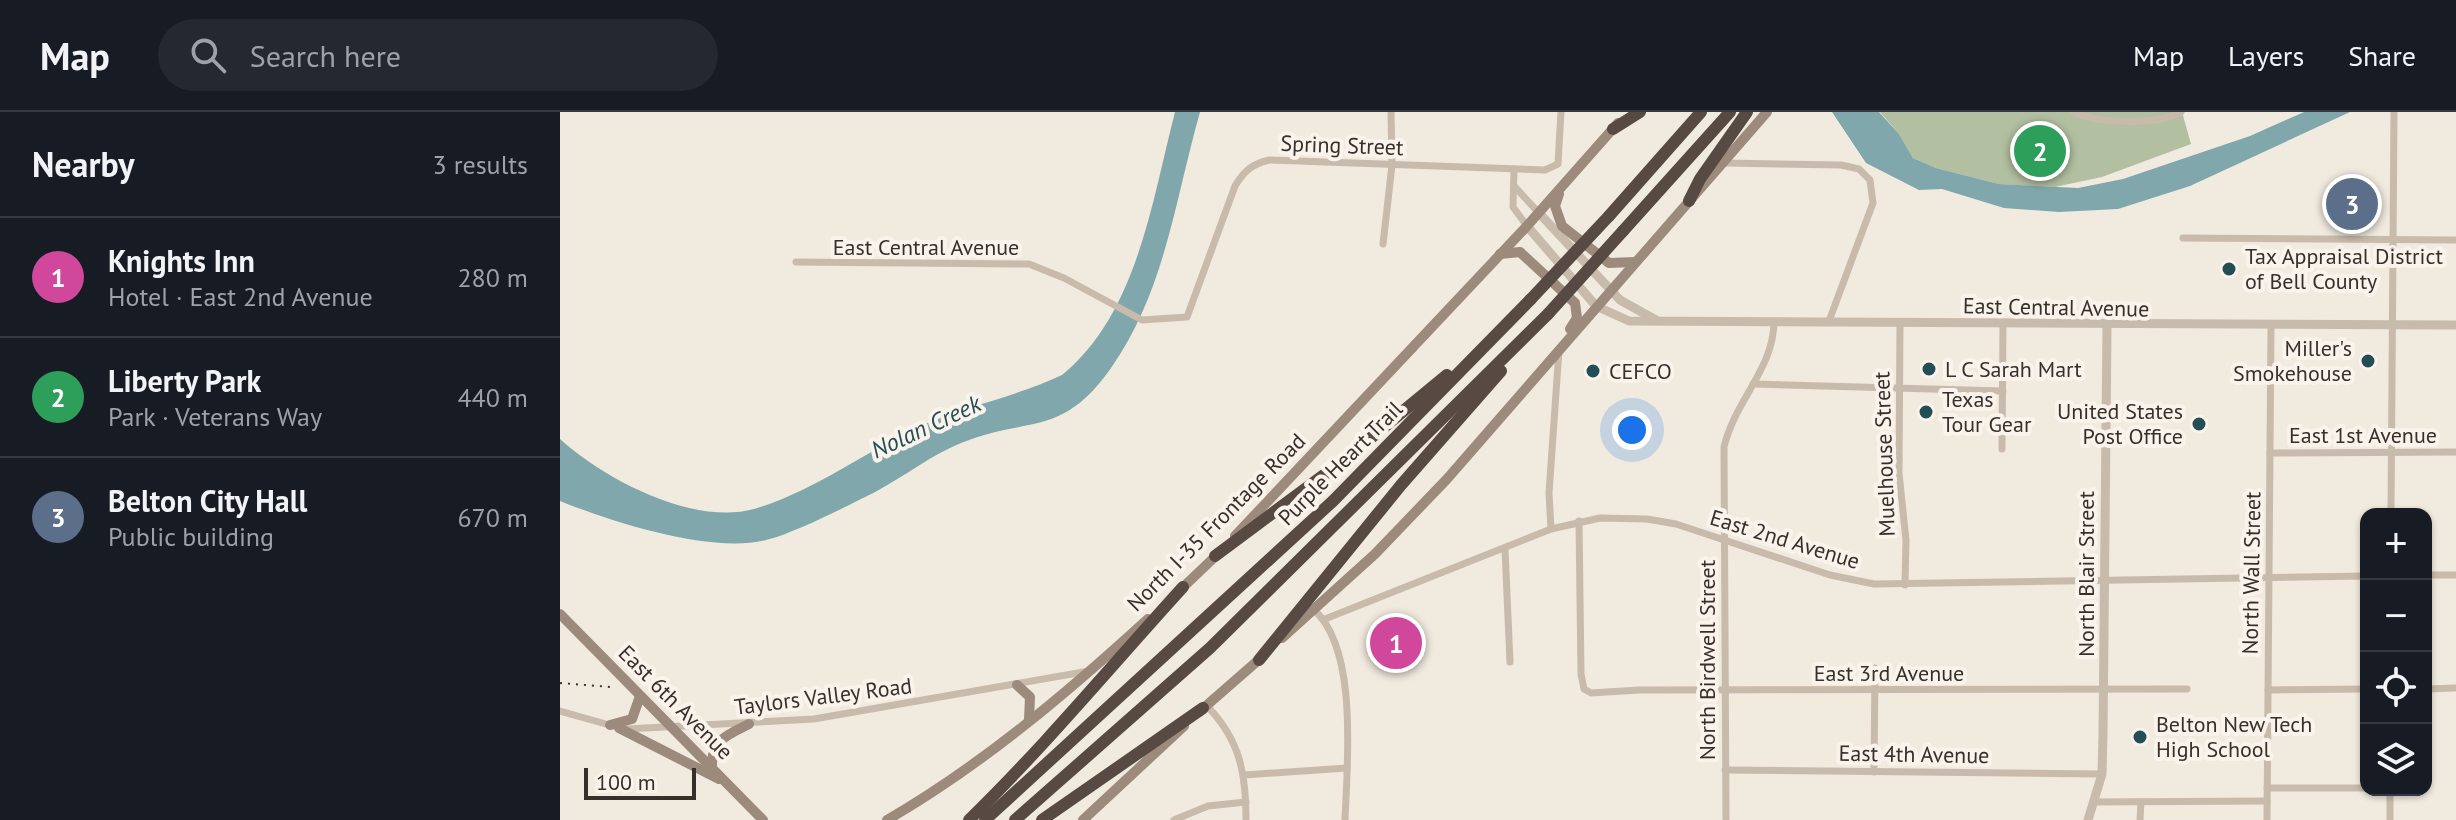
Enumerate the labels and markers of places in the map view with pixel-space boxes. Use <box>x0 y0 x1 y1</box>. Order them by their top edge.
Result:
pin: 2 <box>2014 121 2066 181</box>
pin: 3 <box>2326 174 2378 234</box>
place label: Tax Appraisal District of Bell County <box>2245 242 2443 295</box>
marker: Tax Appraisal District of Bell County <box>2220 260 2238 278</box>
place label: Miller's Smokehouse <box>2233 334 2352 387</box>
marker: Miller's Smokehouse <box>2359 352 2377 370</box>
place label: L C Sarah Mart <box>1945 355 2082 383</box>
place label: CEFCO <box>1609 357 1672 385</box>
marker: L C Sarah Mart <box>1920 360 1938 378</box>
marker: CEFCO <box>1584 362 1602 380</box>
place label: Texas Tour Gear <box>1942 385 2032 438</box>
place label: United States Post Office <box>2057 397 2183 450</box>
marker: Texas Tour Gear <box>1917 403 1935 421</box>
marker: United States Post Office <box>2190 415 2208 433</box>
pin: 1 <box>1370 613 1422 673</box>
place label: Belton New Tech High School <box>2156 710 2312 763</box>
marker: Belton New Tech High School <box>2131 728 2149 746</box>

